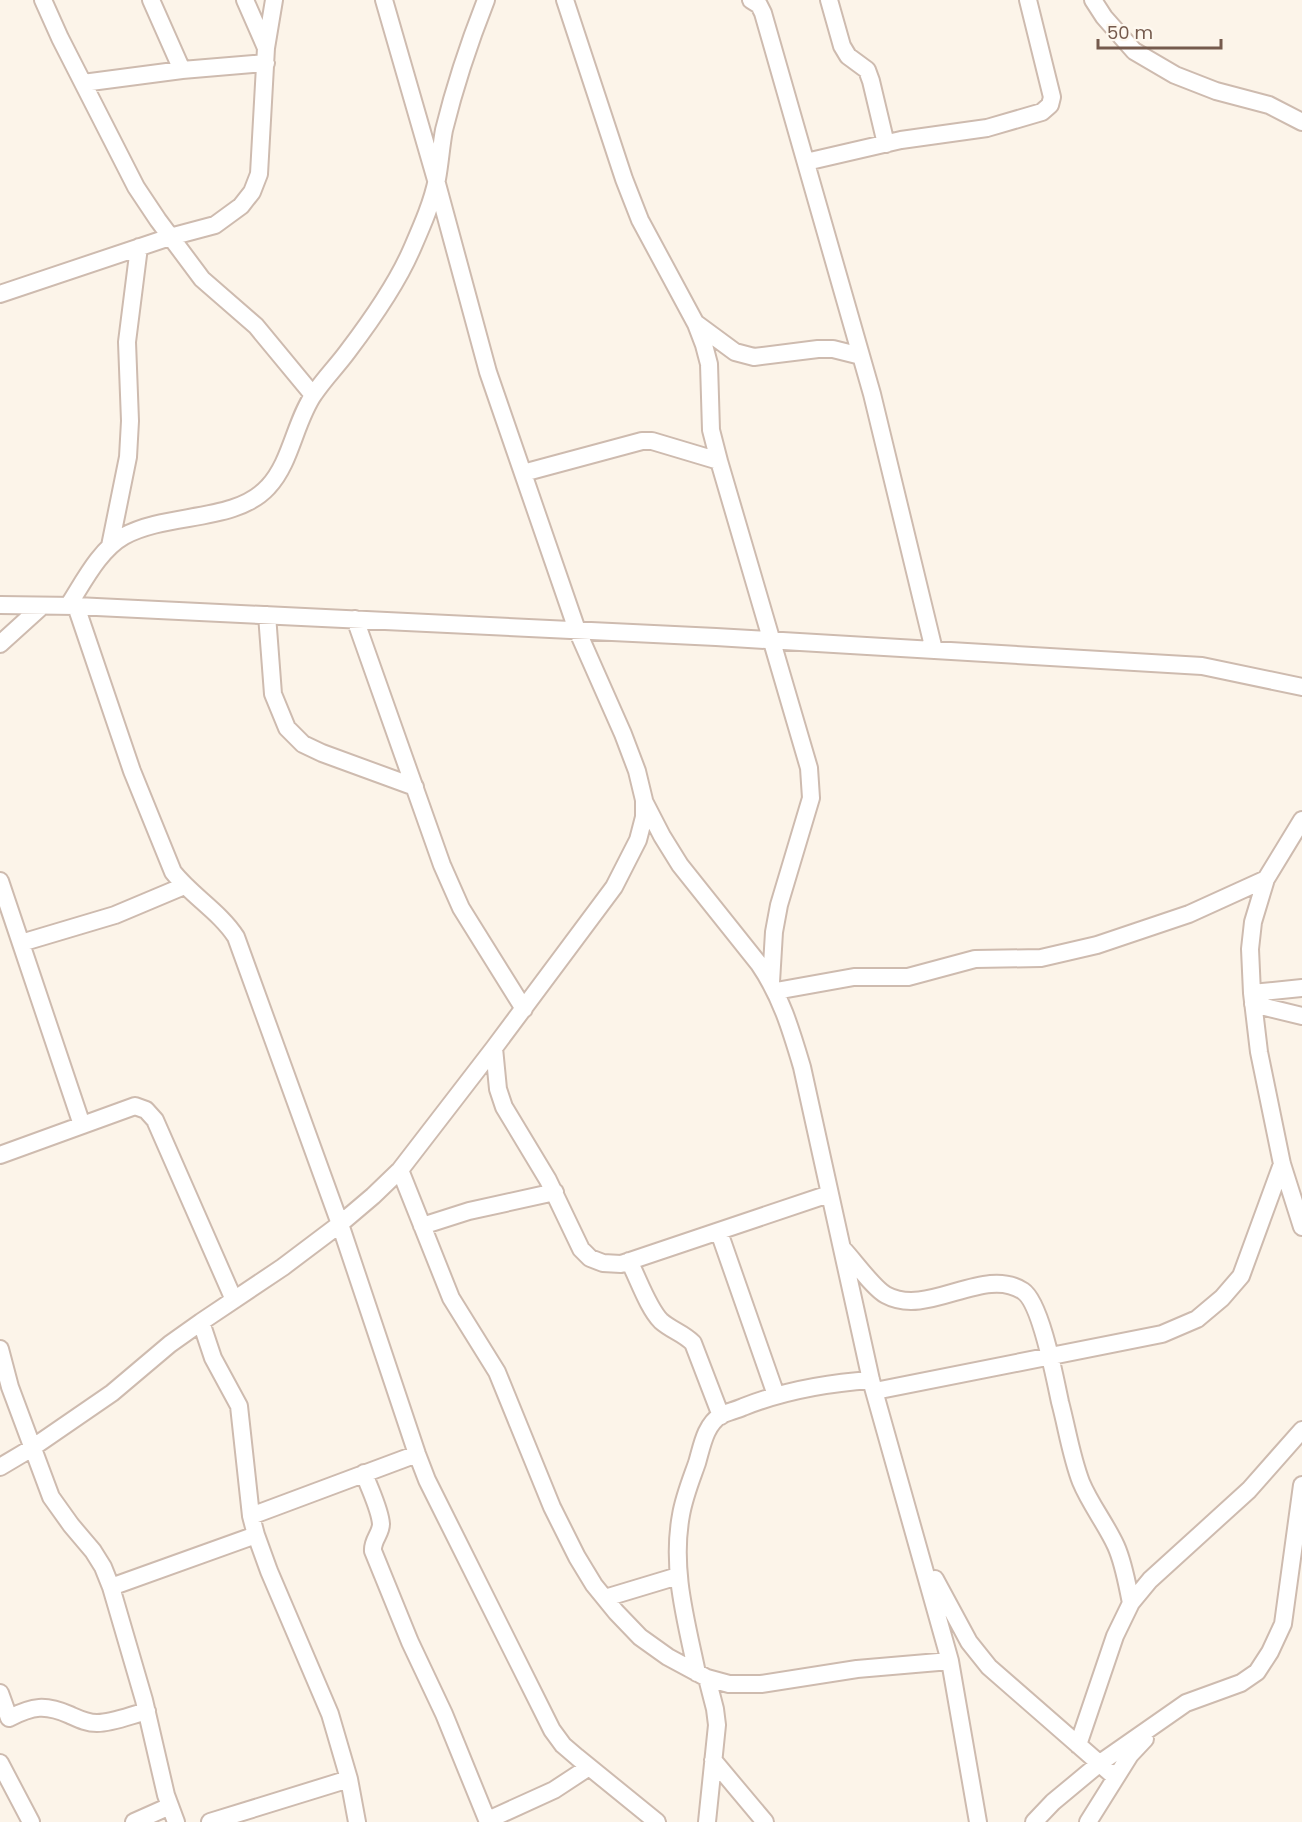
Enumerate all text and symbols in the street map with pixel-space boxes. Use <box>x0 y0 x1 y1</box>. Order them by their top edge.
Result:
scale bar <box>1098 12 1221 50</box>
text: 50 m <box>1107 20 1153 45</box>

